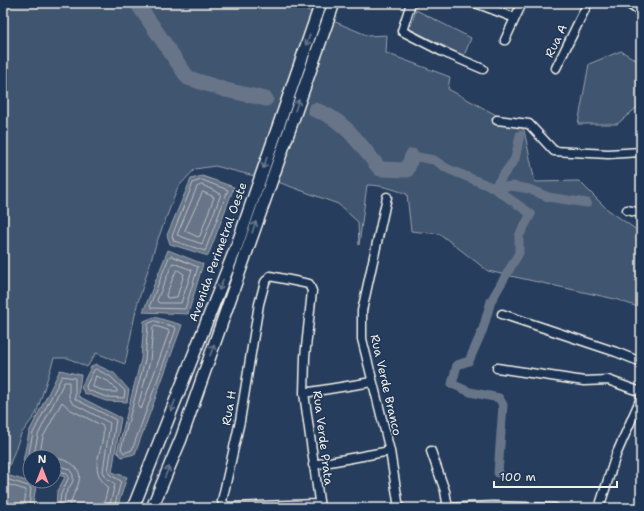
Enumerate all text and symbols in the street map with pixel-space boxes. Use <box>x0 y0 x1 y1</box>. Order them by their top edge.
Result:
street label: Rua A <box>541 21 571 60</box>
one-way arrow <box>303 33 311 45</box>
one-way arrow <box>294 99 302 111</box>
one-way arrow <box>261 156 268 169</box>
street label: Avenida Perimetral Oeste <box>185 180 251 324</box>
one-way arrow <box>251 222 259 234</box>
one-way arrow <box>216 278 224 290</box>
street label: Rua Verde Branco <box>367 333 405 437</box>
one-way arrow <box>208 344 216 356</box>
street label: Rua H <box>218 389 240 427</box>
street label: Rua Verde Prata <box>309 390 337 487</box>
one-way arrow <box>169 399 177 411</box>
north arrow <box>22 449 62 489</box>
text: N <box>38 452 47 467</box>
scale bar <box>494 463 617 489</box>
one-way arrow <box>164 466 171 478</box>
text: 100 m <box>500 469 536 485</box>

